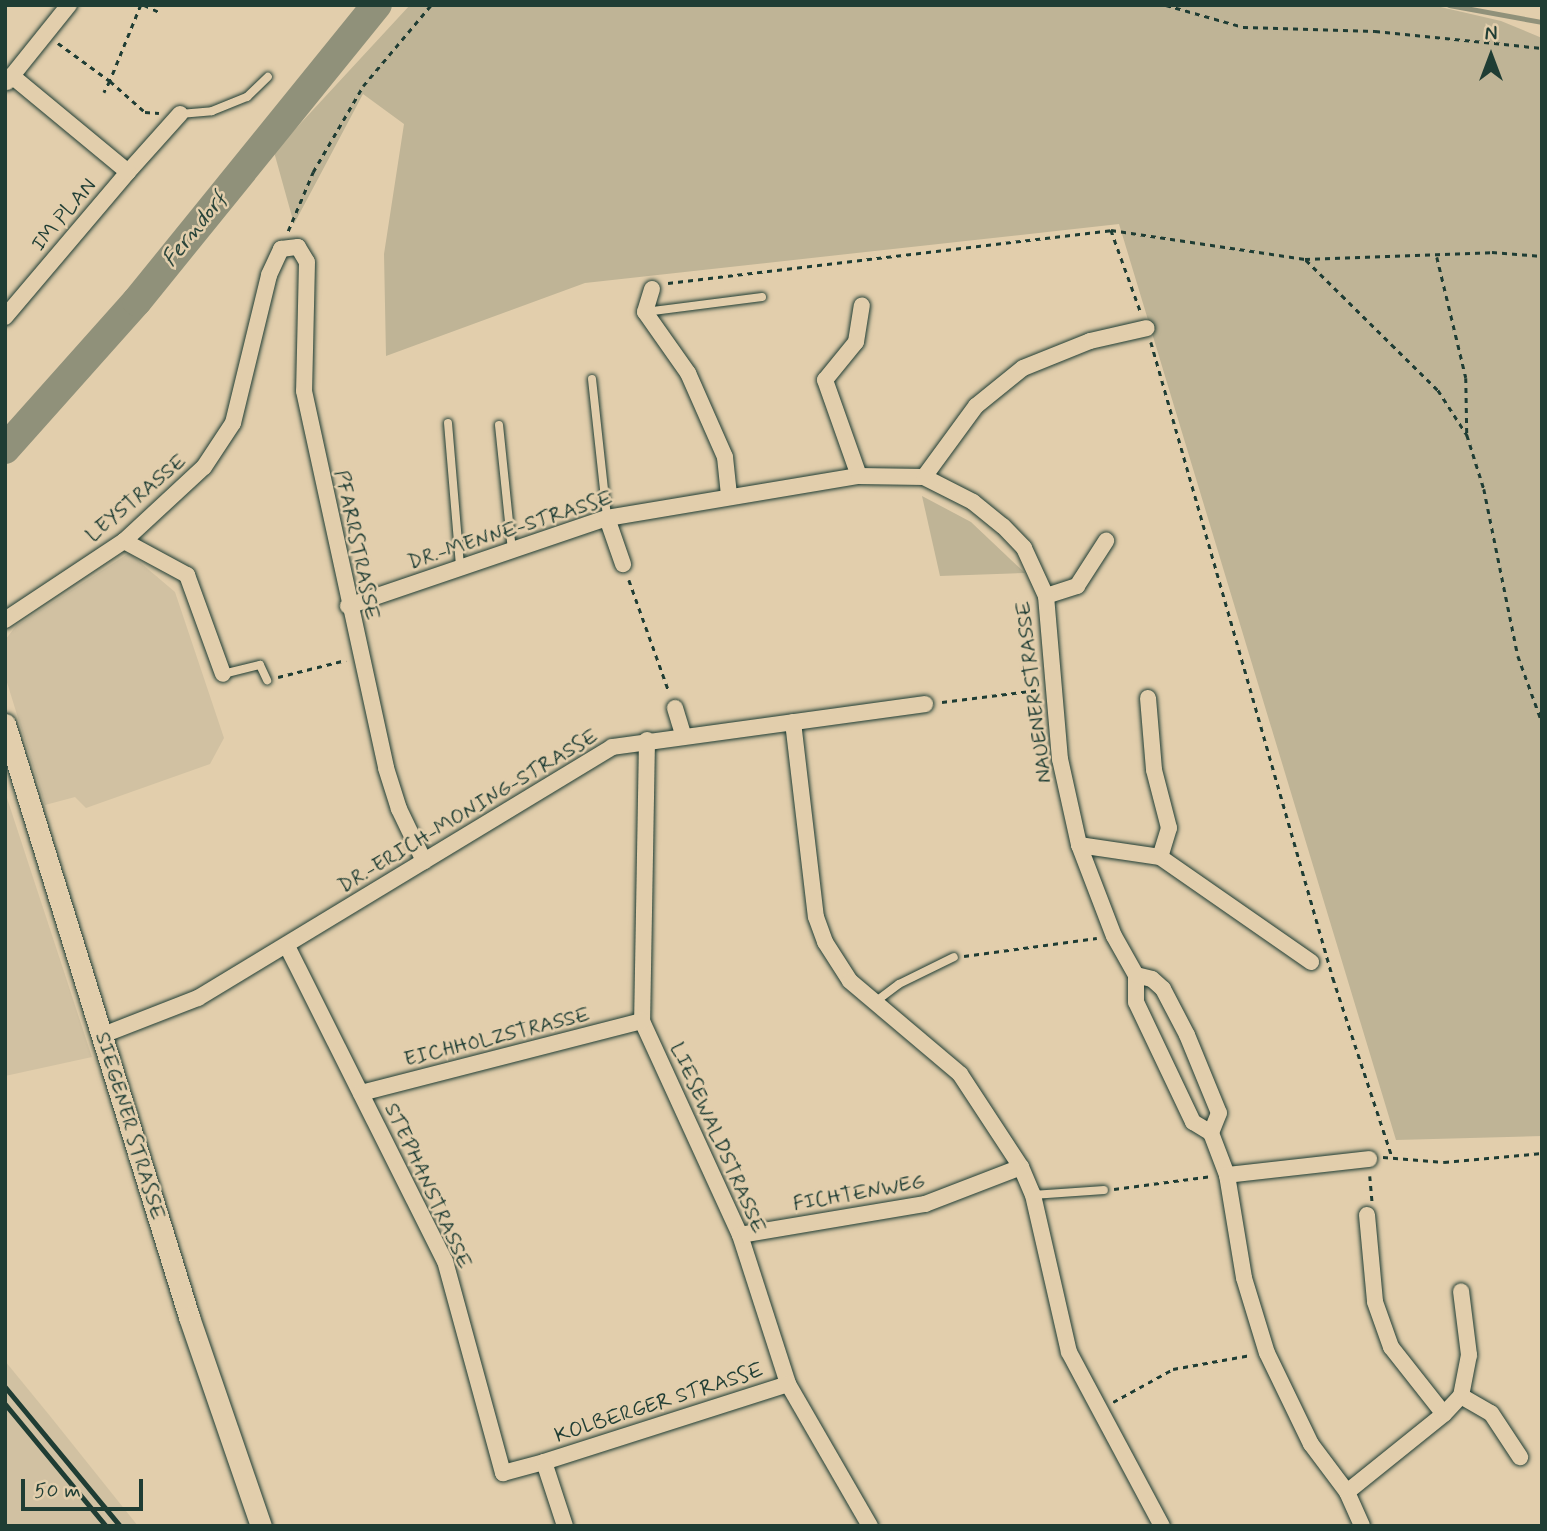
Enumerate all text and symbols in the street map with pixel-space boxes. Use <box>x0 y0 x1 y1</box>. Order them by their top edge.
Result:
north arrow <box>1456 21 1526 91</box>
text: N <box>1485 22 1497 47</box>
street label: IM PLAN <box>27 174 101 256</box>
water label: Ferndorf <box>156 187 234 273</box>
street label: LEYSTRASSE <box>80 449 192 547</box>
street label: PFARRSTRASSE <box>329 468 385 622</box>
street label: DR.-MENNE-STRASSE <box>404 485 616 575</box>
street label: NAUENER STRASSE <box>1010 598 1058 786</box>
street label: DR.-ERICH-MONING-STRASSE <box>333 723 603 899</box>
street label: EICHHOLZSTRASSE <box>401 1002 593 1072</box>
street label: SIEGENER STRASSE <box>89 1028 171 1224</box>
street label: LIESEWALDSTRASSE <box>664 1038 772 1238</box>
street label: STEPHANSTRASSE <box>379 1099 477 1273</box>
street label: FICHTENWEG <box>791 1169 927 1217</box>
street label: KOLBERGER STRASSE <box>552 1357 766 1449</box>
scale bar <box>24 1464 147 1508</box>
text: 50 m <box>34 1477 81 1505</box>

